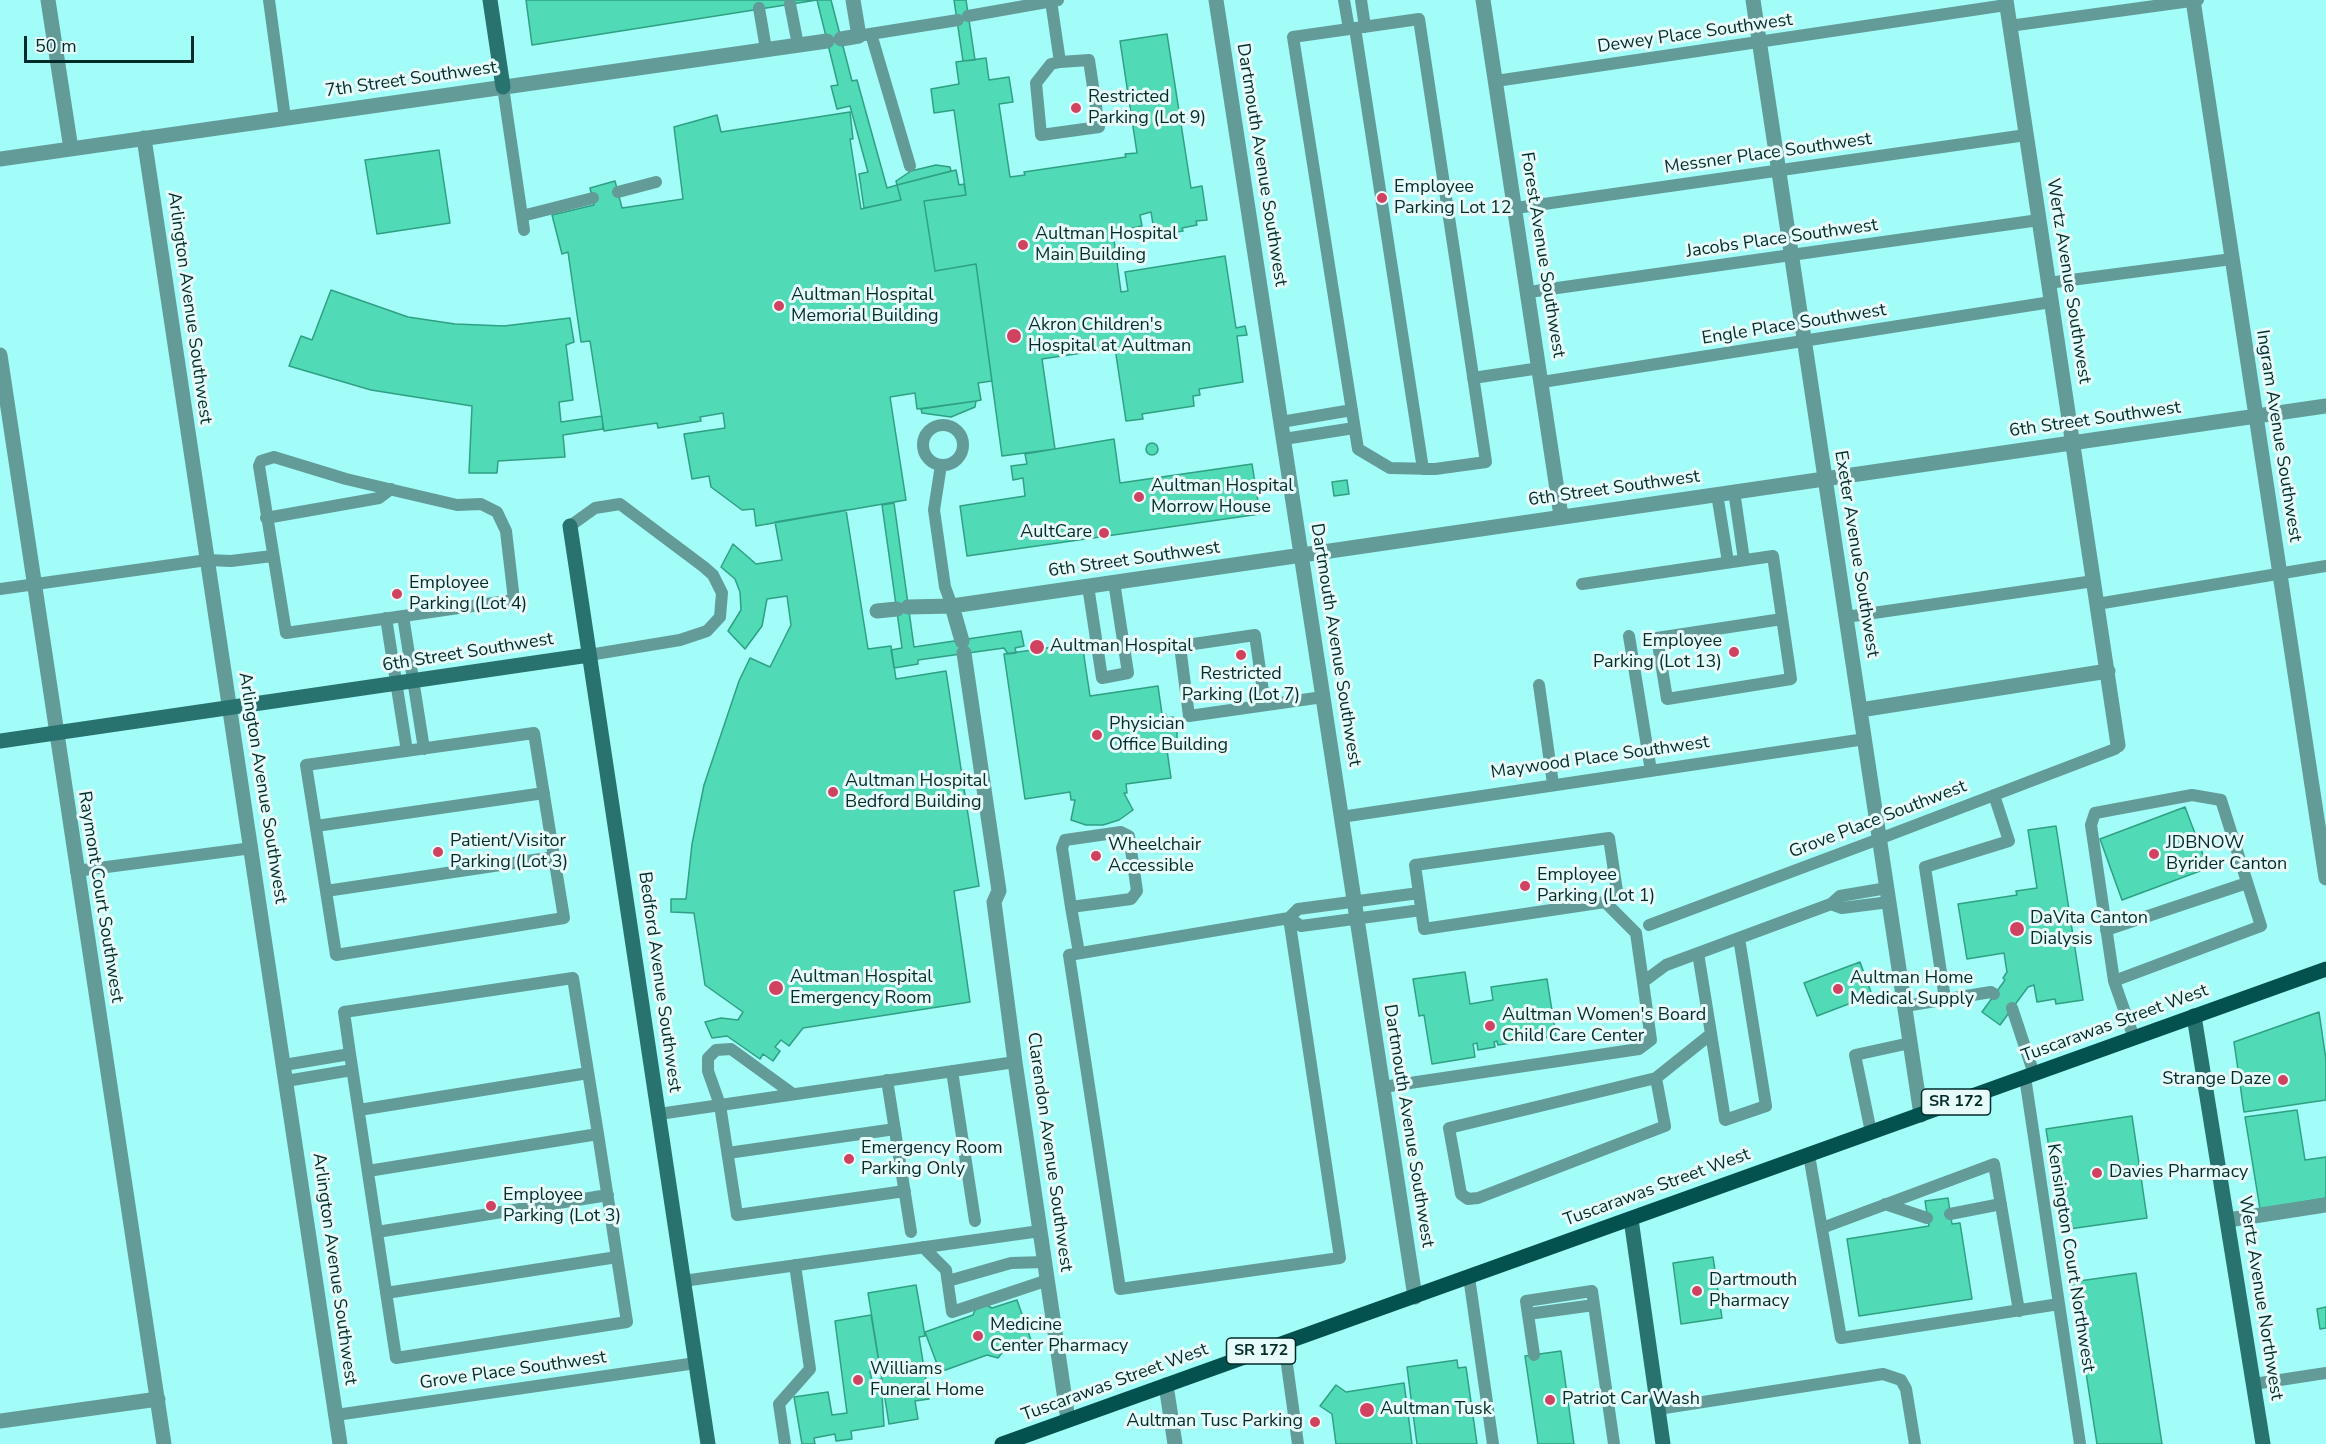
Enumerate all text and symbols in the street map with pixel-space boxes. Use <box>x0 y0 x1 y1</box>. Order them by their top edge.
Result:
street label: Dewey Place Southwest <box>1596 10 1794 58</box>
scale bar <box>27 24 196 62</box>
text: 50 m <box>35 34 77 58</box>
street label: Dartmouth Avenue Southwest <box>1231 42 1291 288</box>
street label: 7th Street Southwest <box>324 57 498 103</box>
place label: Restricted Parking (Lot 9) <box>1088 87 1206 130</box>
marker: Restricted Parking (Lot 9) <box>1069 101 1083 115</box>
street label: Messner Place Southwest <box>1663 129 1873 179</box>
street label: Forest Avenue Southwest <box>1515 151 1569 359</box>
place label: Employee Parking Lot 12 <box>1394 177 1512 219</box>
street label: Wertz Avenue Southwest <box>2041 177 2095 385</box>
street label: Arlington Avenue Southwest <box>162 191 216 425</box>
marker: Employee Parking Lot 12 <box>1375 191 1389 205</box>
street label: Jacobs Place Southwest <box>1685 215 1879 263</box>
place label: Aultman Hospital Main Building <box>1035 224 1178 266</box>
marker: Aultman Hospital Main Building <box>1016 238 1030 252</box>
place label: Aultman Hospital Memorial Building <box>791 285 939 328</box>
marker: Aultman Hospital Memorial Building <box>772 299 786 313</box>
street label: Engle Place Southwest <box>1700 300 1888 350</box>
place label: Akron Children's Hospital at Aultman <box>1028 315 1191 358</box>
marker: Akron Children's Hospital at Aultman <box>1005 327 1023 345</box>
street label: Ingram Avenue Southwest <box>2251 329 2305 543</box>
street label: 6th Street Southwest <box>2008 397 2182 443</box>
street label: Exeter Avenue Southwest <box>1829 449 1883 659</box>
street label: 6th Street Southwest <box>1527 466 1701 512</box>
place label: Aultman Hospital Morrow House <box>1151 476 1294 518</box>
marker: Aultman Hospital Morrow House <box>1132 490 1146 504</box>
place label: AultCare <box>1020 522 1092 544</box>
street label: Dartmouth Avenue Southwest <box>1305 522 1365 768</box>
marker: AultCare <box>1097 526 1111 540</box>
street label: 6th Street Southwest <box>1047 537 1221 583</box>
place label: Employee Parking (Lot 4) <box>409 573 527 616</box>
marker: Employee Parking (Lot 4) <box>390 587 404 601</box>
street label: 6th Street Southwest <box>381 629 555 677</box>
place label: Employee Parking (Lot 13) <box>1593 631 1722 674</box>
place label: Aultman Hospital <box>1050 636 1193 658</box>
marker: Aultman Hospital <box>1028 638 1046 656</box>
marker: Employee Parking (Lot 13) <box>1727 645 1741 659</box>
marker: Restricted Parking (Lot 7) <box>1234 648 1248 662</box>
place label: Restricted Parking (Lot 7) <box>1182 664 1300 706</box>
street label: Arlington Avenue Southwest <box>233 671 291 905</box>
place label: Physician Office Building <box>1109 714 1228 756</box>
marker: Physician Office Building <box>1090 728 1104 742</box>
street label: Maywood Place Southwest <box>1489 732 1711 784</box>
place label: Aultman Hospital Bedford Building <box>845 771 988 814</box>
street label: Grove Place Southwest <box>1786 776 1970 864</box>
marker: Aultman Hospital Bedford Building <box>826 785 840 799</box>
street label: Raymont Court Southwest <box>73 790 127 1004</box>
place label: Patient/Visitor Parking (Lot 3) <box>450 831 568 874</box>
place label: JDBNOW Byrider Canton <box>2166 833 2287 876</box>
place label: Wheelchair Accessible <box>1108 835 1201 878</box>
marker: Patient/Visitor Parking (Lot 3) <box>431 845 445 859</box>
marker: JDBNOW Byrider Canton <box>2147 847 2161 861</box>
marker: Wheelchair Accessible <box>1089 849 1103 863</box>
place label: Employee Parking (Lot 1) <box>1537 865 1655 908</box>
street label: Bedford Avenue Southwest <box>633 870 685 1094</box>
marker: Employee Parking (Lot 1) <box>1518 879 1532 893</box>
place label: DaVita Canton Dialysis <box>2030 908 2148 950</box>
marker: DaVita Canton Dialysis <box>2008 920 2026 938</box>
place label: Aultman Hospital Emergency Room <box>790 967 933 1010</box>
place label: Aultman Home Medical Supply <box>1850 968 1974 1010</box>
marker: Aultman Hospital Emergency Room <box>767 979 785 997</box>
street label: Tuscarawas Street West <box>2019 980 2211 1068</box>
marker: Aultman Home Medical Supply <box>1831 982 1845 996</box>
street label: Dartmouth Avenue Southwest <box>1378 1003 1438 1249</box>
place label: Aultman Women's Board Child Care Center <box>1502 1005 1706 1048</box>
marker: Aultman Women's Board Child Care Center <box>1483 1019 1497 1033</box>
street label: Clarendon Avenue Southwest <box>1022 1031 1076 1273</box>
place label: Strange Daze <box>2162 1069 2271 1091</box>
marker: Strange Daze <box>2276 1073 2290 1087</box>
road number: SR 172 <box>1922 1089 1990 1115</box>
place label: Emergency Room Parking Only <box>861 1138 1003 1180</box>
street label: Kensington Court Northwest <box>2041 1142 2099 1374</box>
street label: Tuscarawas Street West <box>1561 1144 1753 1232</box>
street label: Arlington Avenue Southwest <box>307 1152 361 1386</box>
marker: Emergency Room Parking Only <box>842 1152 856 1166</box>
place label: Davies Pharmacy <box>2109 1162 2248 1184</box>
marker: Davies Pharmacy <box>2090 1166 2104 1180</box>
place label: Employee Parking (Lot 3) <box>503 1185 621 1228</box>
street label: Wertz Avenue Northwest <box>2233 1194 2287 1402</box>
marker: Employee Parking (Lot 3) <box>484 1199 498 1213</box>
place label: Dartmouth Pharmacy <box>1709 1270 1797 1312</box>
marker: Dartmouth Pharmacy <box>1690 1284 1704 1298</box>
place label: Medicine Center Pharmacy <box>990 1315 1128 1358</box>
marker: Medicine Center Pharmacy <box>971 1329 985 1343</box>
road number: SR 172 <box>1226 1338 1296 1364</box>
street label: Tuscarawas Street West <box>1019 1339 1211 1427</box>
street label: Grove Place Southwest <box>418 1347 608 1395</box>
place label: Williams Funeral Home <box>870 1359 984 1402</box>
marker: Williams Funeral Home <box>851 1373 865 1387</box>
place label: Patriot Car Wash <box>1562 1389 1700 1411</box>
marker: Patriot Car Wash <box>1543 1393 1557 1407</box>
place label: Aultman Tusk <box>1380 1399 1492 1421</box>
marker: Aultman Tusk <box>1358 1401 1376 1419</box>
place label: Aultman Tusc Parking <box>1126 1411 1303 1433</box>
marker: Aultman Tusc Parking <box>1308 1415 1322 1429</box>

